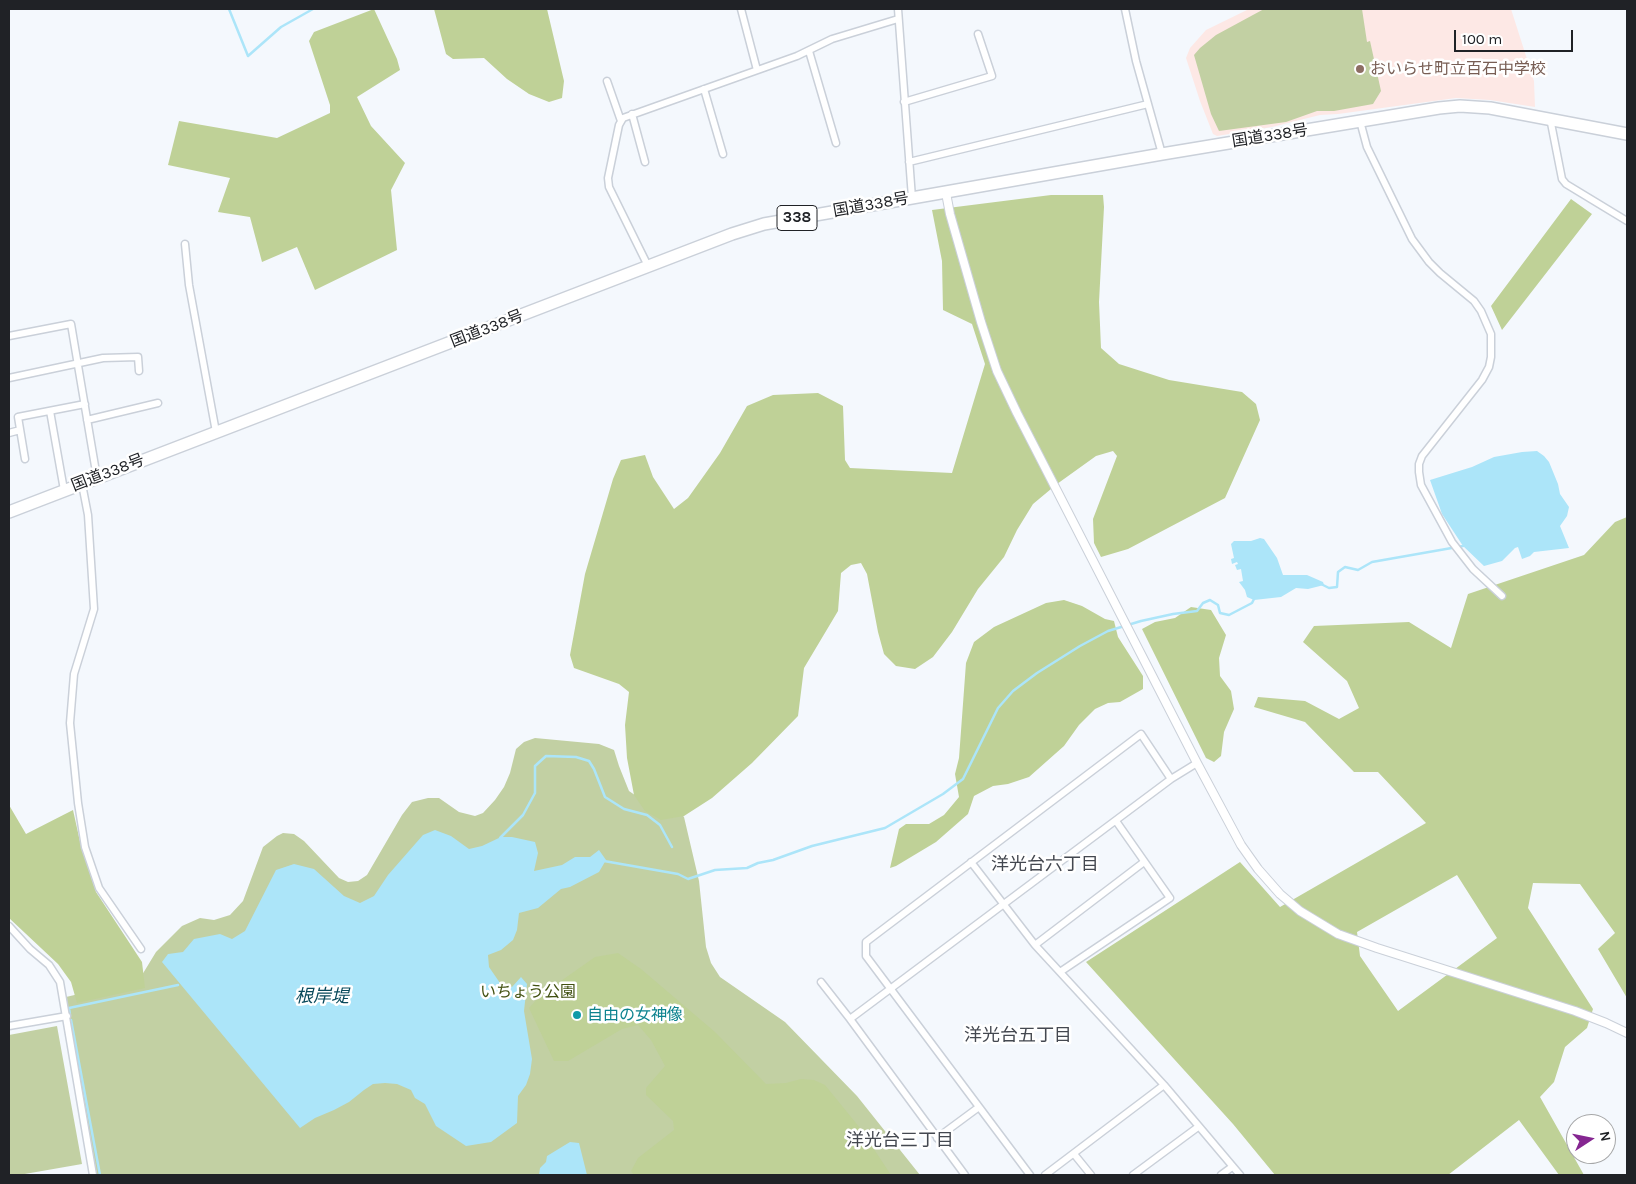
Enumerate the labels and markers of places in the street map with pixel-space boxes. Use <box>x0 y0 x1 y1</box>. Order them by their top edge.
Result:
place label: おいらせ町立百石中学校 <box>1370 59 1546 79</box>
marker: おいらせ町立百石中学校 <box>1354 63 1366 75</box>
place label: 自由の女神像 <box>587 1005 683 1025</box>
marker: 自由の女神像 <box>571 1009 583 1021</box>

